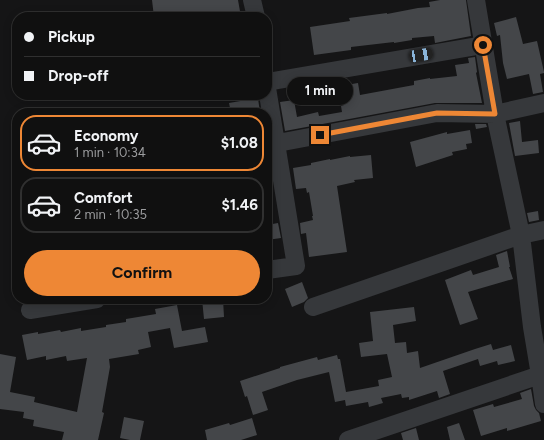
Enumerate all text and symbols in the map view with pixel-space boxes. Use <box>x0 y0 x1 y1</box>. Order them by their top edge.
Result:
text: Pickup <box>48 28 95 46</box>
route start <box>474 36 492 54</box>
car <box>408 47 434 63</box>
text: Drop-off <box>48 67 109 85</box>
callout: 1 min <box>287 77 353 105</box>
text: 1 min <box>305 83 335 98</box>
icon: car <box>26 125 62 161</box>
route end <box>311 126 329 144</box>
text: Economy <box>74 127 139 145</box>
text: $1.08 <box>221 134 258 152</box>
text: 1 min · 10:34 <box>74 145 146 160</box>
icon: car <box>26 187 62 223</box>
text: Comfort <box>74 189 133 207</box>
text: $1.46 <box>221 196 258 214</box>
text: 2 min · 10:35 <box>74 207 147 222</box>
button: Confirm <box>24 250 260 296</box>

